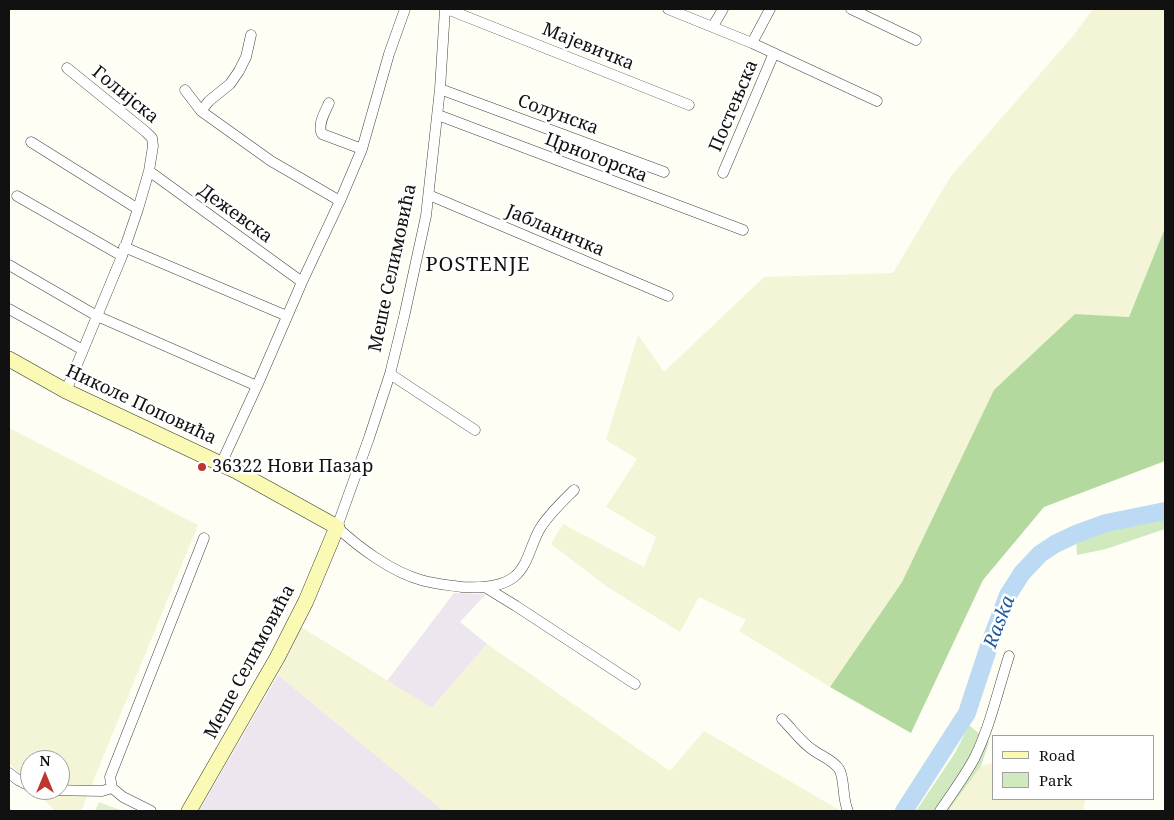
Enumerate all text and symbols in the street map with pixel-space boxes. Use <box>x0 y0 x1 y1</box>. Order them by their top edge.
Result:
street label: Мајевичка <box>539 19 637 75</box>
street label: Постењска <box>705 57 763 155</box>
street label: Голијска <box>87 62 163 128</box>
street label: Солунска <box>515 90 601 140</box>
street label: Црногорска <box>542 129 650 187</box>
street label: Дежевска <box>194 180 276 248</box>
street label: Меше Селимовића <box>365 182 421 354</box>
street label: Јабланичка <box>502 201 608 261</box>
district label: POSTENJE <box>425 253 531 277</box>
street label: Николе Поповића <box>62 361 220 449</box>
place label: 36322 Нови Пазар <box>212 456 373 478</box>
marker: 36322 Нови Пазар <box>196 461 208 473</box>
street label: Меше Селимовића <box>200 581 300 743</box>
water label: Raska <box>980 593 1020 651</box>
legend <box>992 735 1154 800</box>
text: Road <box>1039 745 1075 765</box>
north arrow <box>20 750 70 800</box>
text: N <box>39 751 51 770</box>
text: Park <box>1039 770 1072 790</box>

